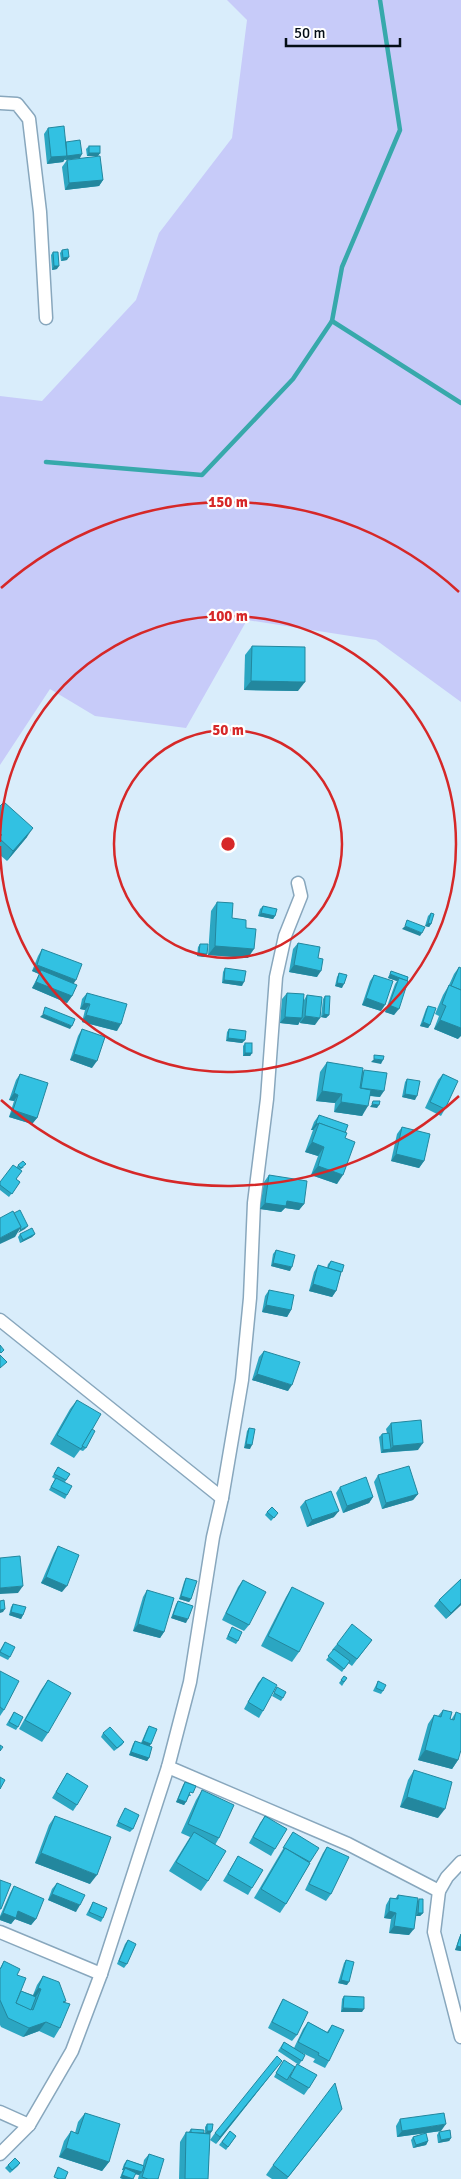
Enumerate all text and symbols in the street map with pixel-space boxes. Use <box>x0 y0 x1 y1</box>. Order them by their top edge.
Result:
scale bar <box>286 15 400 47</box>
text: 50 m <box>294 24 325 42</box>
text: 150 m <box>208 493 248 511</box>
text: 100 m <box>208 607 248 625</box>
text: 50 m <box>212 721 244 739</box>
centre of rings <box>219 835 237 853</box>

